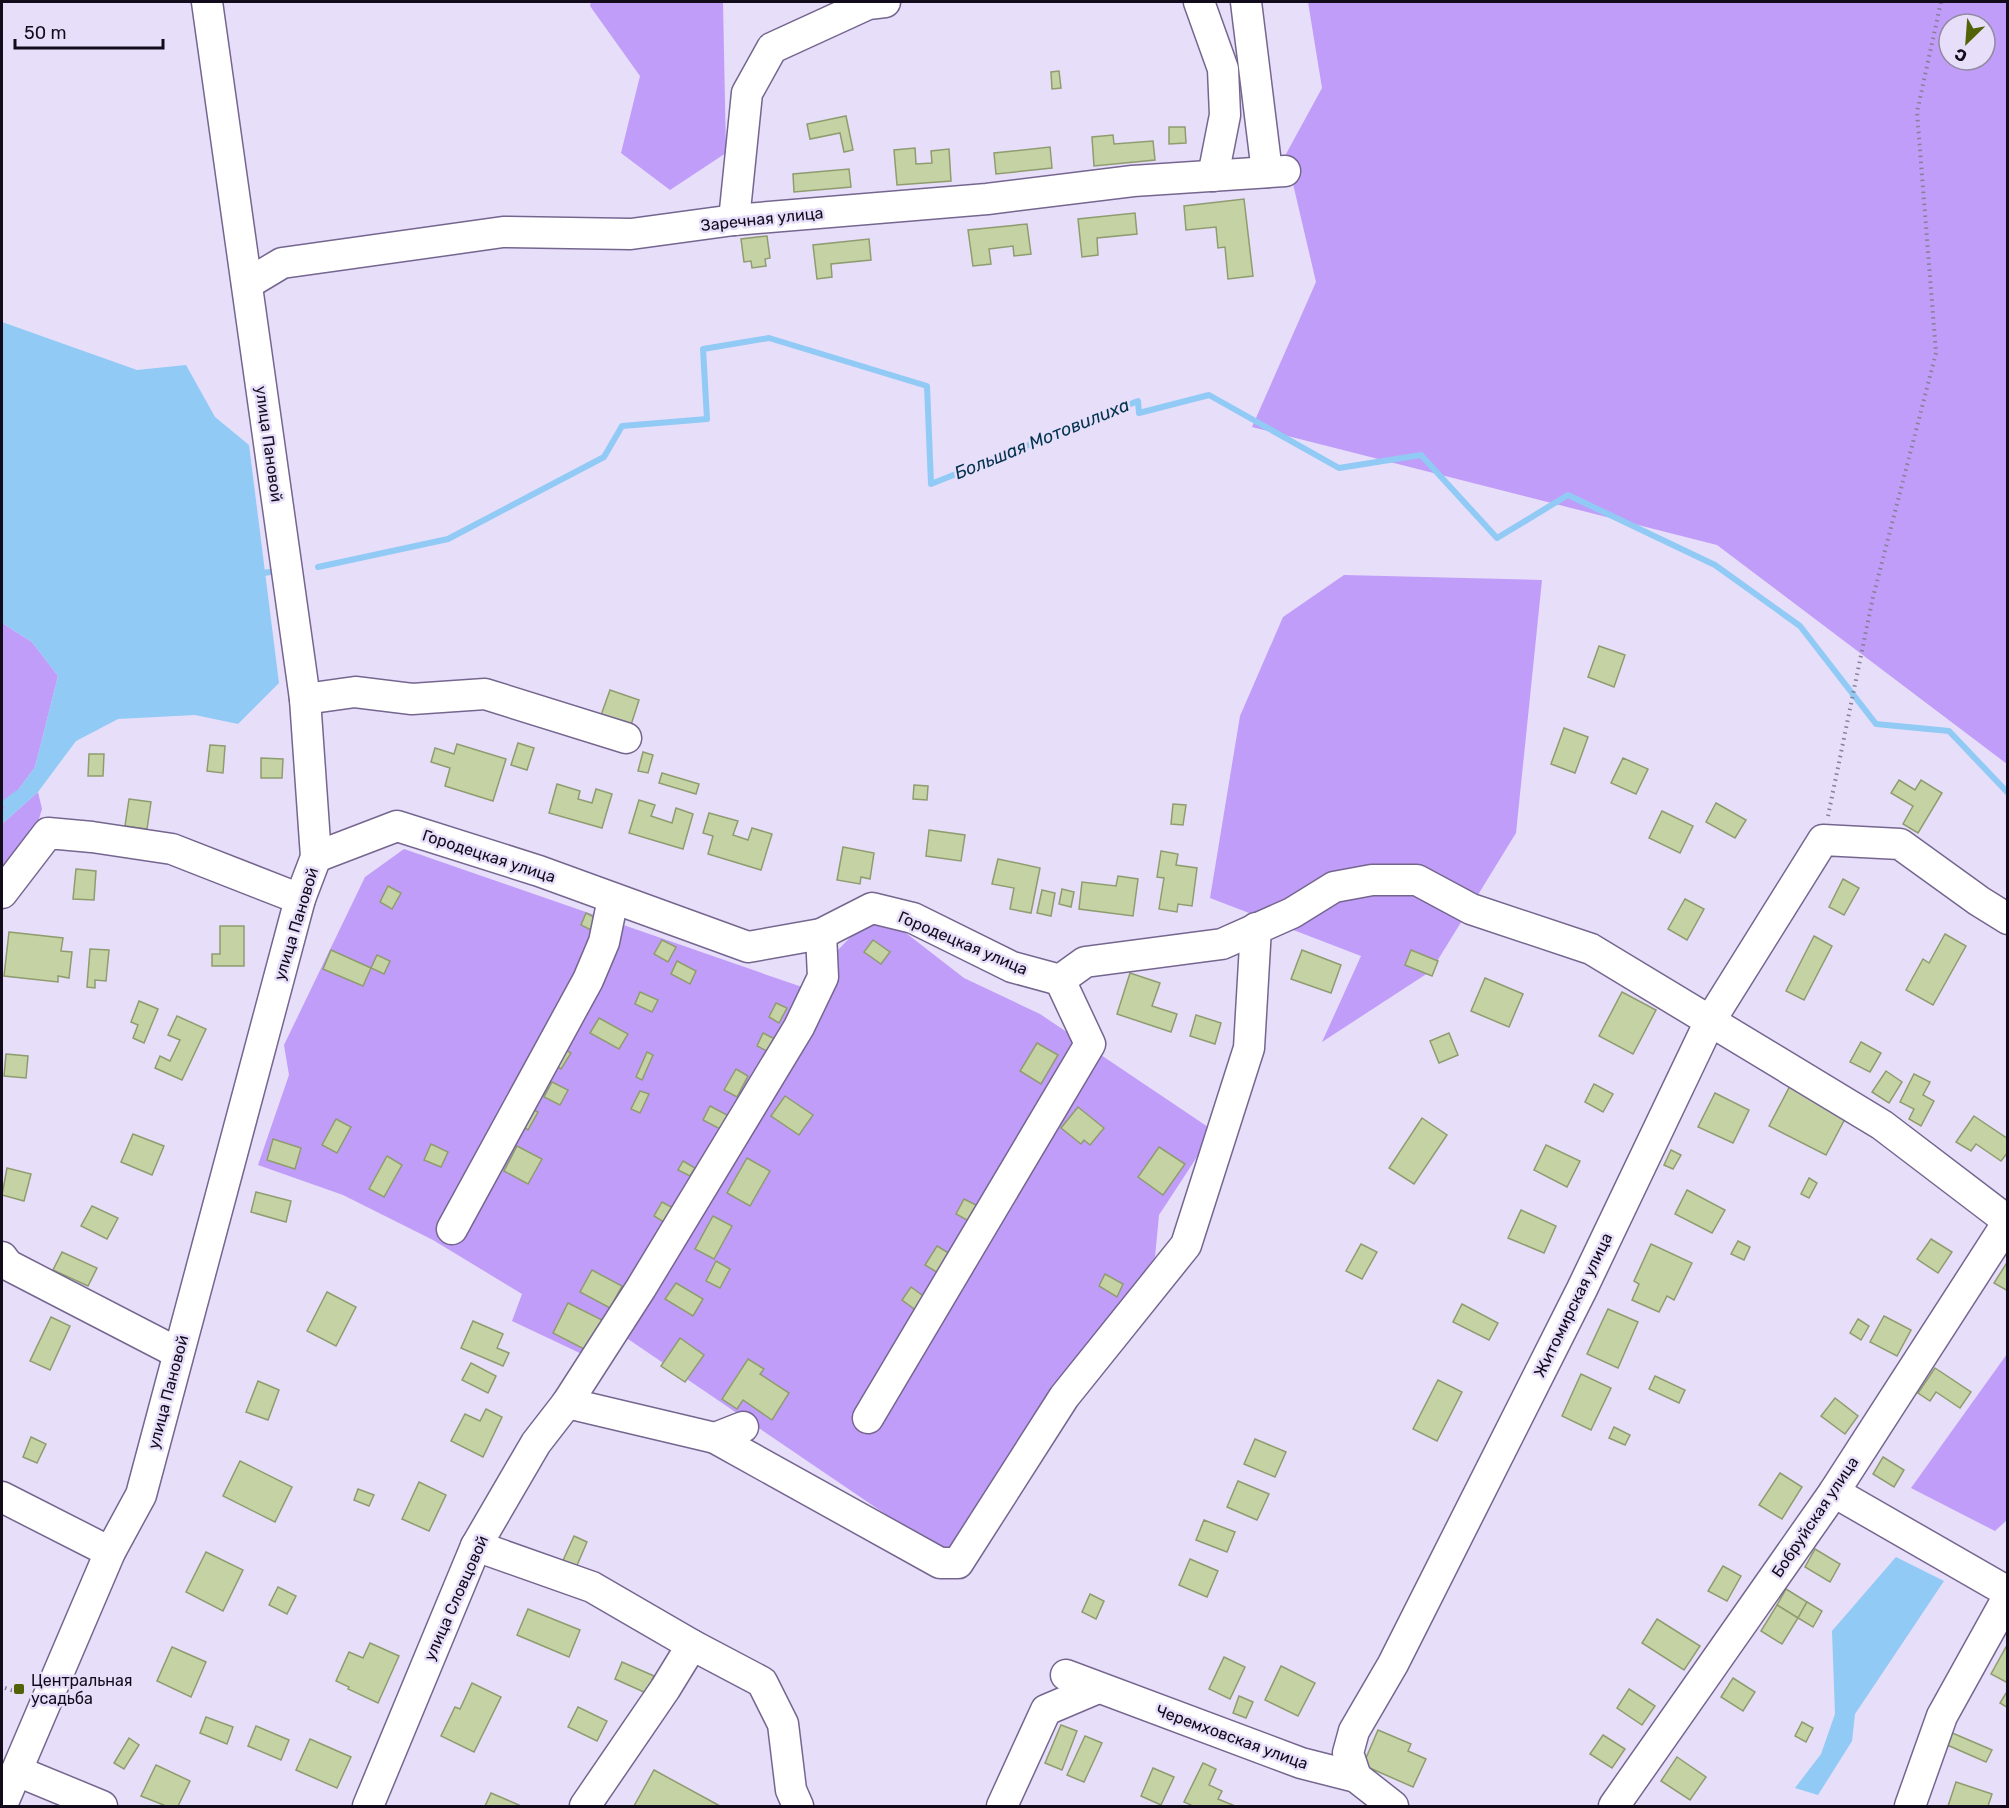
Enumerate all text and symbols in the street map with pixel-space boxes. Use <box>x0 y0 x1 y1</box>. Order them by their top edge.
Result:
scale bar <box>15 12 164 50</box>
north arrow <box>1937 12 1997 72</box>
text: 50 m <box>24 22 67 44</box>
text: С <box>1952 44 1970 66</box>
street label: Заречная улица <box>700 203 824 235</box>
street label: улица Пановой <box>251 385 287 503</box>
water label: Большая Мотовилиха <box>951 394 1133 484</box>
street label: Городецкая улица <box>420 826 558 886</box>
street label: улица Пановой <box>270 865 322 983</box>
street label: Городецкая улица <box>895 907 1031 979</box>
street label: Житомирская улица <box>1530 1230 1616 1380</box>
street label: улица Пановой <box>144 1333 192 1451</box>
street label: Бобруйская улица <box>1768 1453 1862 1581</box>
street label: улица Словцовой <box>420 1532 492 1664</box>
place label: Центральная усадьба <box>31 1671 133 1708</box>
marker: Центральная усадьба <box>12 1682 26 1696</box>
street label: Черемховская улица <box>1153 1701 1311 1773</box>

